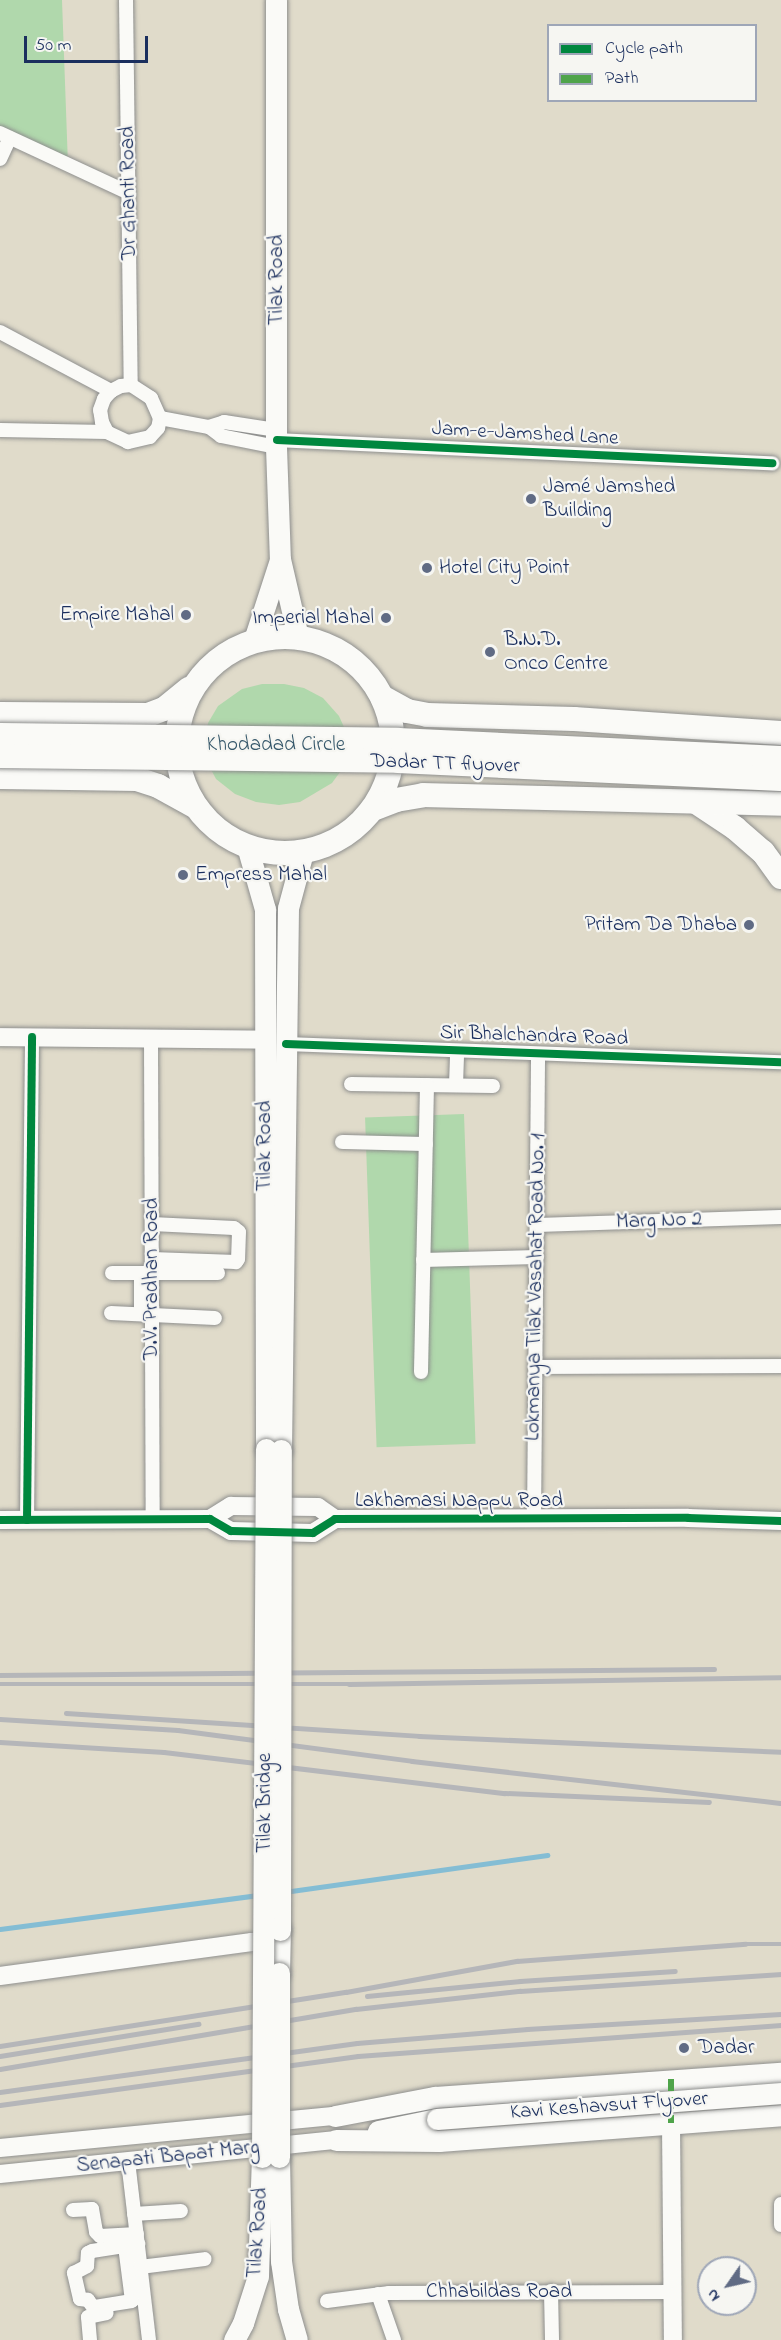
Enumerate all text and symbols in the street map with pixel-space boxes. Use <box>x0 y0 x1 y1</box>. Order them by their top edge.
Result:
scale bar <box>27 24 152 62</box>
legend <box>547 24 757 102</box>
text: 50 m <box>35 33 72 59</box>
text: Cycle path <box>605 36 683 62</box>
text: Path <box>605 66 639 92</box>
street label: Dr Ghanti Road <box>115 126 143 260</box>
street label: Tilak Road <box>264 235 290 325</box>
street label: Jam-e-Jamshed Lane <box>431 417 619 451</box>
place label: Jamé Jamshed Building <box>543 474 675 524</box>
marker: Jamé Jamshed Building <box>524 492 538 506</box>
place label: Hotel City Point <box>439 555 570 581</box>
marker: Hotel City Point <box>420 561 434 575</box>
place label: Empire Mahal <box>60 602 174 628</box>
place label: Imperial Mahal <box>253 605 374 631</box>
marker: Empire Mahal <box>179 608 193 622</box>
marker: Imperial Mahal <box>379 611 393 625</box>
place label: B.N.D. Onco Centre <box>504 627 608 677</box>
marker: B.N.D. Onco Centre <box>481 643 499 661</box>
park label: Khodadad Circle <box>207 732 345 758</box>
street label: Dadar TT flyover <box>370 749 520 779</box>
place label: Empress Mahal <box>195 862 327 888</box>
marker: Empress Mahal <box>176 868 190 882</box>
place label: Pritam Da Dhaba <box>585 912 737 938</box>
marker: Pritam Da Dhaba <box>742 918 756 932</box>
street label: Sir Bhalchandra Road <box>439 1020 629 1052</box>
street label: Tilak Road <box>252 1101 278 1191</box>
street label: Lokmanya Tilak Vasahat Road No. 1 <box>521 1133 551 1441</box>
street label: D.V. Pradhan Road <box>139 1198 165 1360</box>
street label: Marg No 2 <box>616 1207 702 1235</box>
street label: Lakhamasi Nappu Road <box>355 1488 563 1514</box>
street label: Tilak Bridge <box>252 1753 278 1853</box>
place label: Dadar <box>698 2035 754 2061</box>
marker: Dadar <box>675 2039 693 2057</box>
street label: Kavi Keshavsut Flyover <box>509 2087 709 2125</box>
street label: Senapati Bapat Marg <box>75 2135 261 2179</box>
street label: Tilak Road <box>242 2187 274 2279</box>
north arrow <box>697 2256 757 2316</box>
street label: Chhabildas Road <box>426 2279 572 2305</box>
text: N <box>701 2284 727 2306</box>

